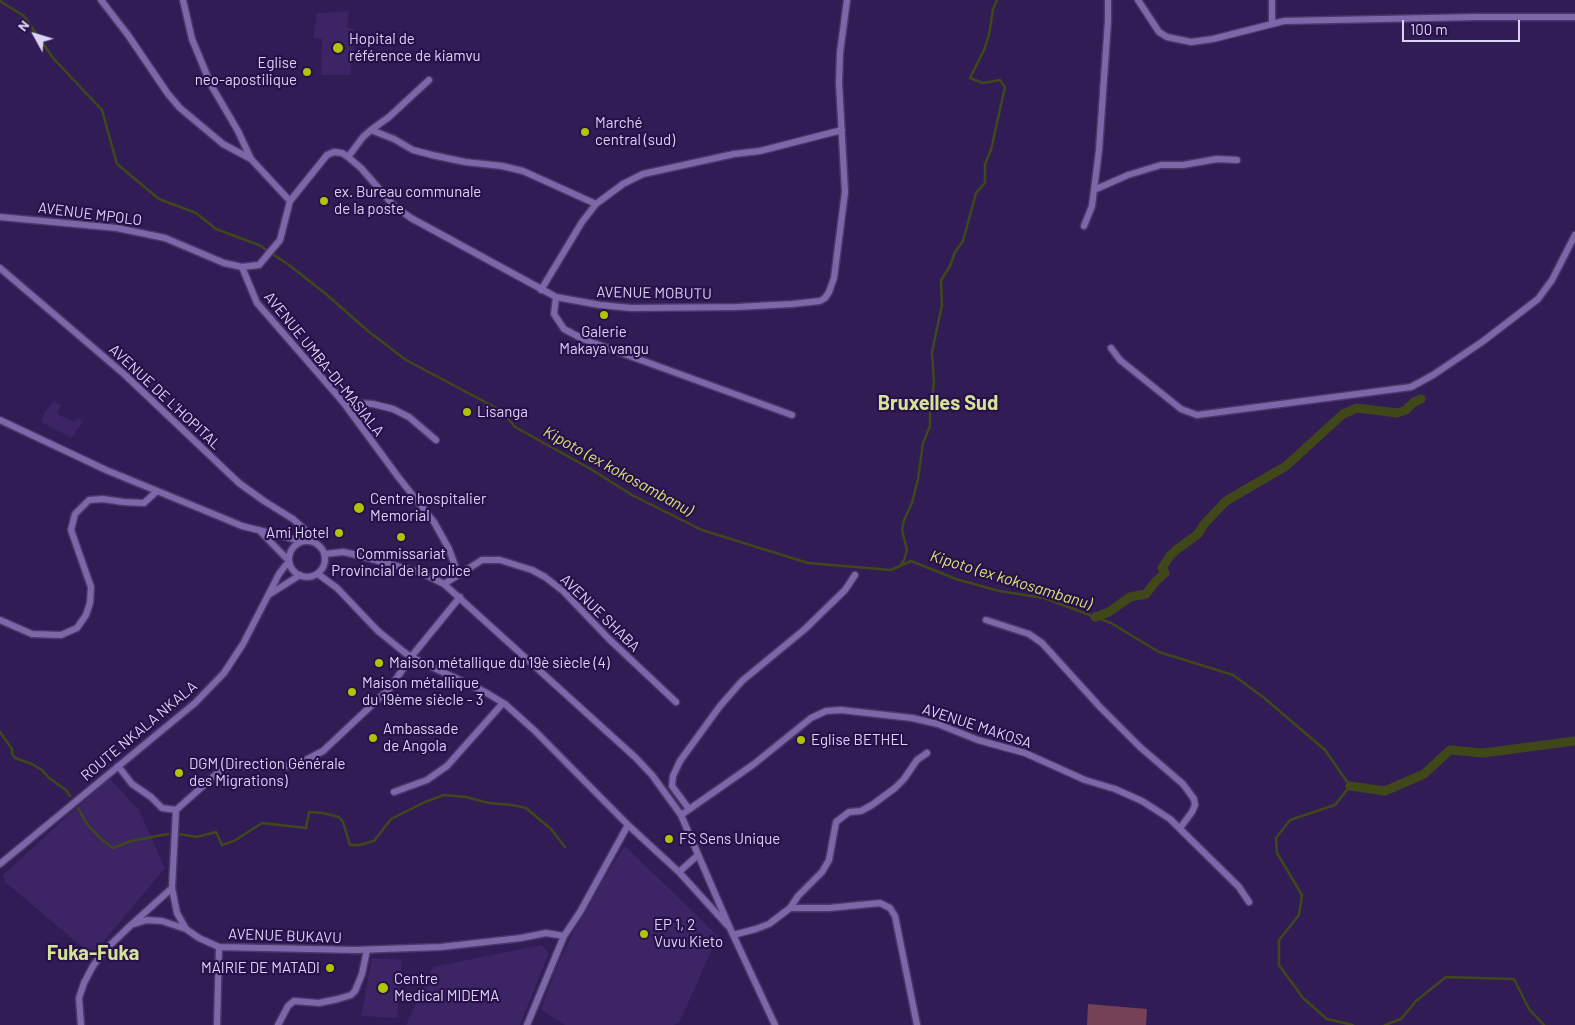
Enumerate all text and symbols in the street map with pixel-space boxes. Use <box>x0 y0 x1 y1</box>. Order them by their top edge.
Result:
north arrow <box>10 10 60 60</box>
scale bar <box>1405 10 1522 42</box>
text: N <box>13 16 32 34</box>
text: 100 m <box>1410 20 1448 38</box>
place label: Hopital de référence de kiamvu <box>349 30 481 65</box>
marker: Hopital de référence de kiamvu <box>331 41 345 55</box>
place label: Eglise neo-apostilique <box>195 54 297 89</box>
marker: Eglise neo-apostilique <box>301 66 313 78</box>
place label: Marché central (sud) <box>595 114 675 149</box>
marker: Marché central (sud) <box>579 126 591 138</box>
place label: ex. Bureau communale de la poste <box>334 183 481 218</box>
marker: ex. Bureau communale de la poste <box>318 195 330 207</box>
street label: AVENUE MPOLO <box>37 199 143 229</box>
street label: AVENUE MOBUTU <box>596 283 712 303</box>
street label: AVENUE UMBA-DI-MASIALA <box>260 288 388 440</box>
marker: Galerie Makaya vangu <box>598 309 610 321</box>
place label: Galerie Makaya vangu <box>559 323 649 358</box>
street label: AVENUE DE L'HOPITAL <box>105 340 225 454</box>
district label: Bruxelles Sud <box>878 391 998 415</box>
place label: Lisanga <box>477 403 528 421</box>
marker: Lisanga <box>461 406 473 418</box>
water label: Kipoto (ex kokosambanu) <box>540 422 696 520</box>
place label: Centre hospitalier Memorial <box>370 490 486 525</box>
marker: Centre hospitalier Memorial <box>352 501 366 515</box>
place label: Ami Hotel <box>266 524 329 542</box>
marker: Ami Hotel <box>333 527 345 539</box>
marker: Commissariat Provincial de la police <box>395 531 407 543</box>
place label: Commissariat Provincial de la police <box>331 545 471 580</box>
water label: Kipoto (ex kokosambanu) <box>928 546 1094 614</box>
street label: AVENUE SHABA <box>556 570 644 656</box>
place label: Maison métallique du 19è siècle (4) <box>389 654 610 672</box>
marker: Maison métallique du 19è siècle (4) <box>373 657 385 669</box>
place label: Maison métallique du 19ème siècle - 3 <box>362 674 483 709</box>
street label: ROUTE NKALA NKALA <box>77 677 201 785</box>
marker: Maison métallique du 19ème siècle - 3 <box>346 686 358 698</box>
street label: AVENUE MAKOSA <box>920 700 1034 752</box>
place label: Ambassade de Angola <box>383 720 458 755</box>
place label: Eglise BETHEL <box>811 731 908 749</box>
marker: Ambassade de Angola <box>367 732 379 744</box>
marker: Eglise BETHEL <box>795 734 807 746</box>
place label: DGM (Direction Générale des Migrations) <box>189 755 346 790</box>
marker: DGM (Direction Générale des Migrations) <box>173 767 185 779</box>
place label: FS Sens Unique <box>679 830 780 848</box>
marker: FS Sens Unique <box>663 833 675 845</box>
place label: EP 1, 2 Vuvu Kieto <box>654 916 723 951</box>
street label: AVENUE BUKAVU <box>228 925 342 947</box>
marker: EP 1, 2 Vuvu Kieto <box>638 928 650 940</box>
district label: Fuka-Fuka <box>47 941 139 965</box>
place label: MAIRIE DE MATADI <box>201 959 320 977</box>
marker: MAIRIE DE MATADI <box>324 962 336 974</box>
place label: Centre Medical MIDEMA <box>394 970 499 1005</box>
marker: Centre Medical MIDEMA <box>376 981 390 995</box>

